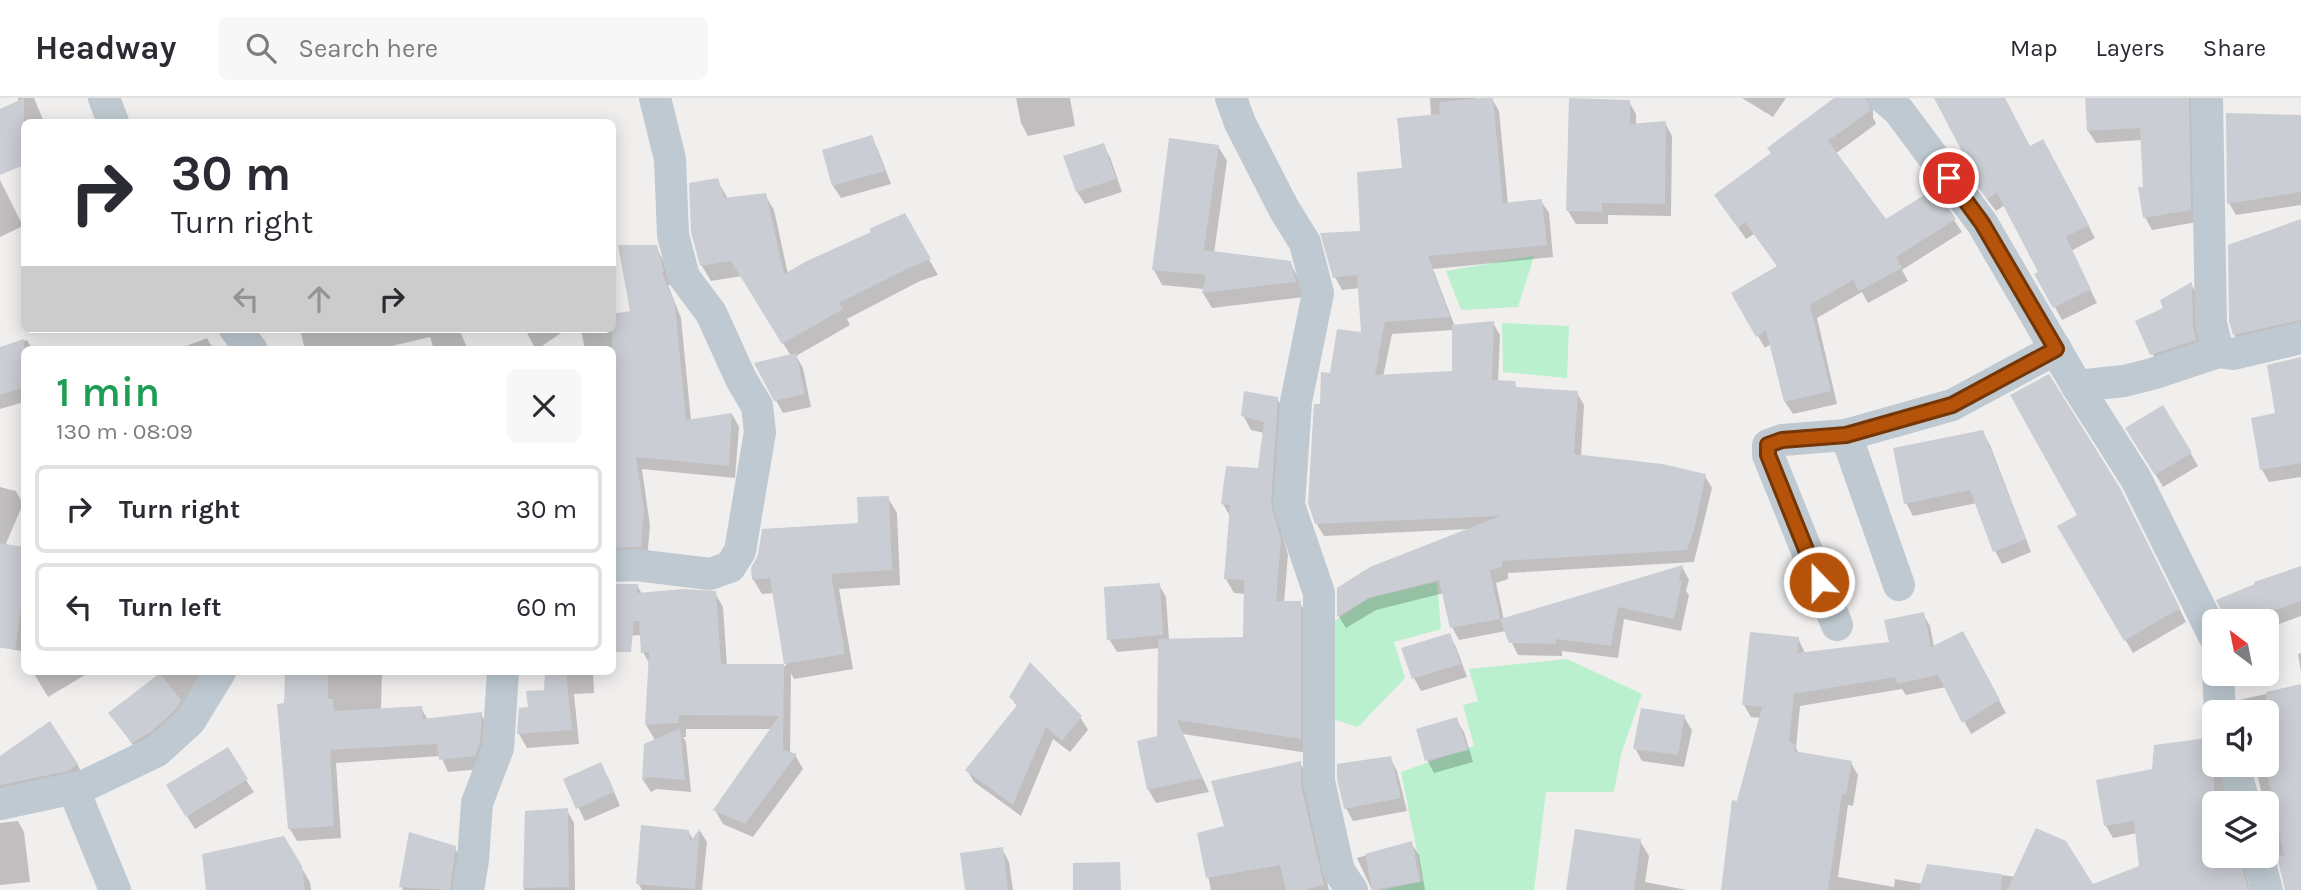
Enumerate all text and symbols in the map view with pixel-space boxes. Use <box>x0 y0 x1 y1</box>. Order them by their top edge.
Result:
search box <box>218 17 708 80</box>
text: Headway <box>35 29 176 67</box>
icon: search <box>242 29 280 67</box>
text: Search here <box>298 33 438 64</box>
text: Map <box>2010 34 2058 62</box>
text: Layers <box>2096 34 2165 62</box>
text: Share <box>2203 34 2266 62</box>
text: 30 m <box>171 145 291 202</box>
icon: right <box>56 147 147 238</box>
pin <box>1919 148 1979 208</box>
icon: arrive <box>1930 159 1968 197</box>
text: Turn right <box>171 204 313 241</box>
icon: left <box>227 280 265 318</box>
icon: ahead <box>300 280 338 318</box>
icon: right <box>373 280 411 318</box>
text: 1 min <box>56 367 160 417</box>
button: close <box>507 369 581 443</box>
text: 130 m · 08:09 <box>56 418 193 445</box>
icon: right <box>60 490 98 528</box>
text: Turn right <box>119 494 240 525</box>
text: 30 m <box>516 494 577 525</box>
position arrow <box>1782 545 1856 619</box>
icon: left <box>60 588 98 626</box>
text: Turn left <box>119 592 221 623</box>
text: 60 m <box>516 592 577 623</box>
north arrow <box>2202 609 2278 686</box>
map controls <box>2202 609 2279 868</box>
button: sound <box>2202 700 2279 777</box>
button: layers <box>2202 791 2279 868</box>

